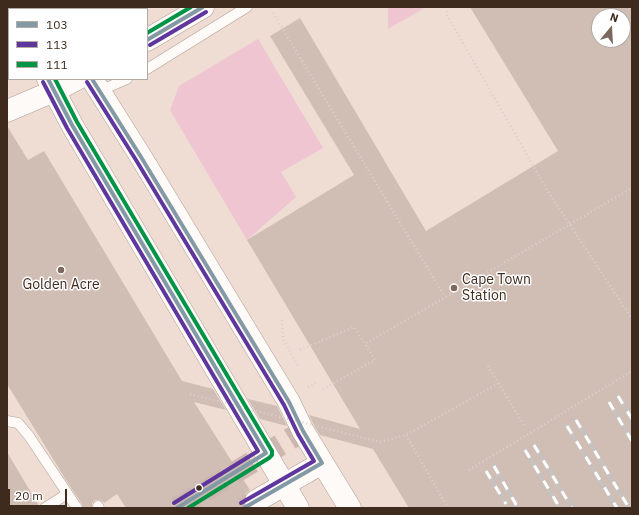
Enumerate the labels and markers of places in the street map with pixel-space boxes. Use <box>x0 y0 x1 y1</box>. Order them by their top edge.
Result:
marker: Golden Acre <box>56 265 66 275</box>
place label: Cape Town Station <box>462 272 531 304</box>
place label: Golden Acre <box>22 277 100 293</box>
marker: Cape Town Station <box>449 283 459 293</box>
unlabelled marker <box>194 483 204 493</box>

